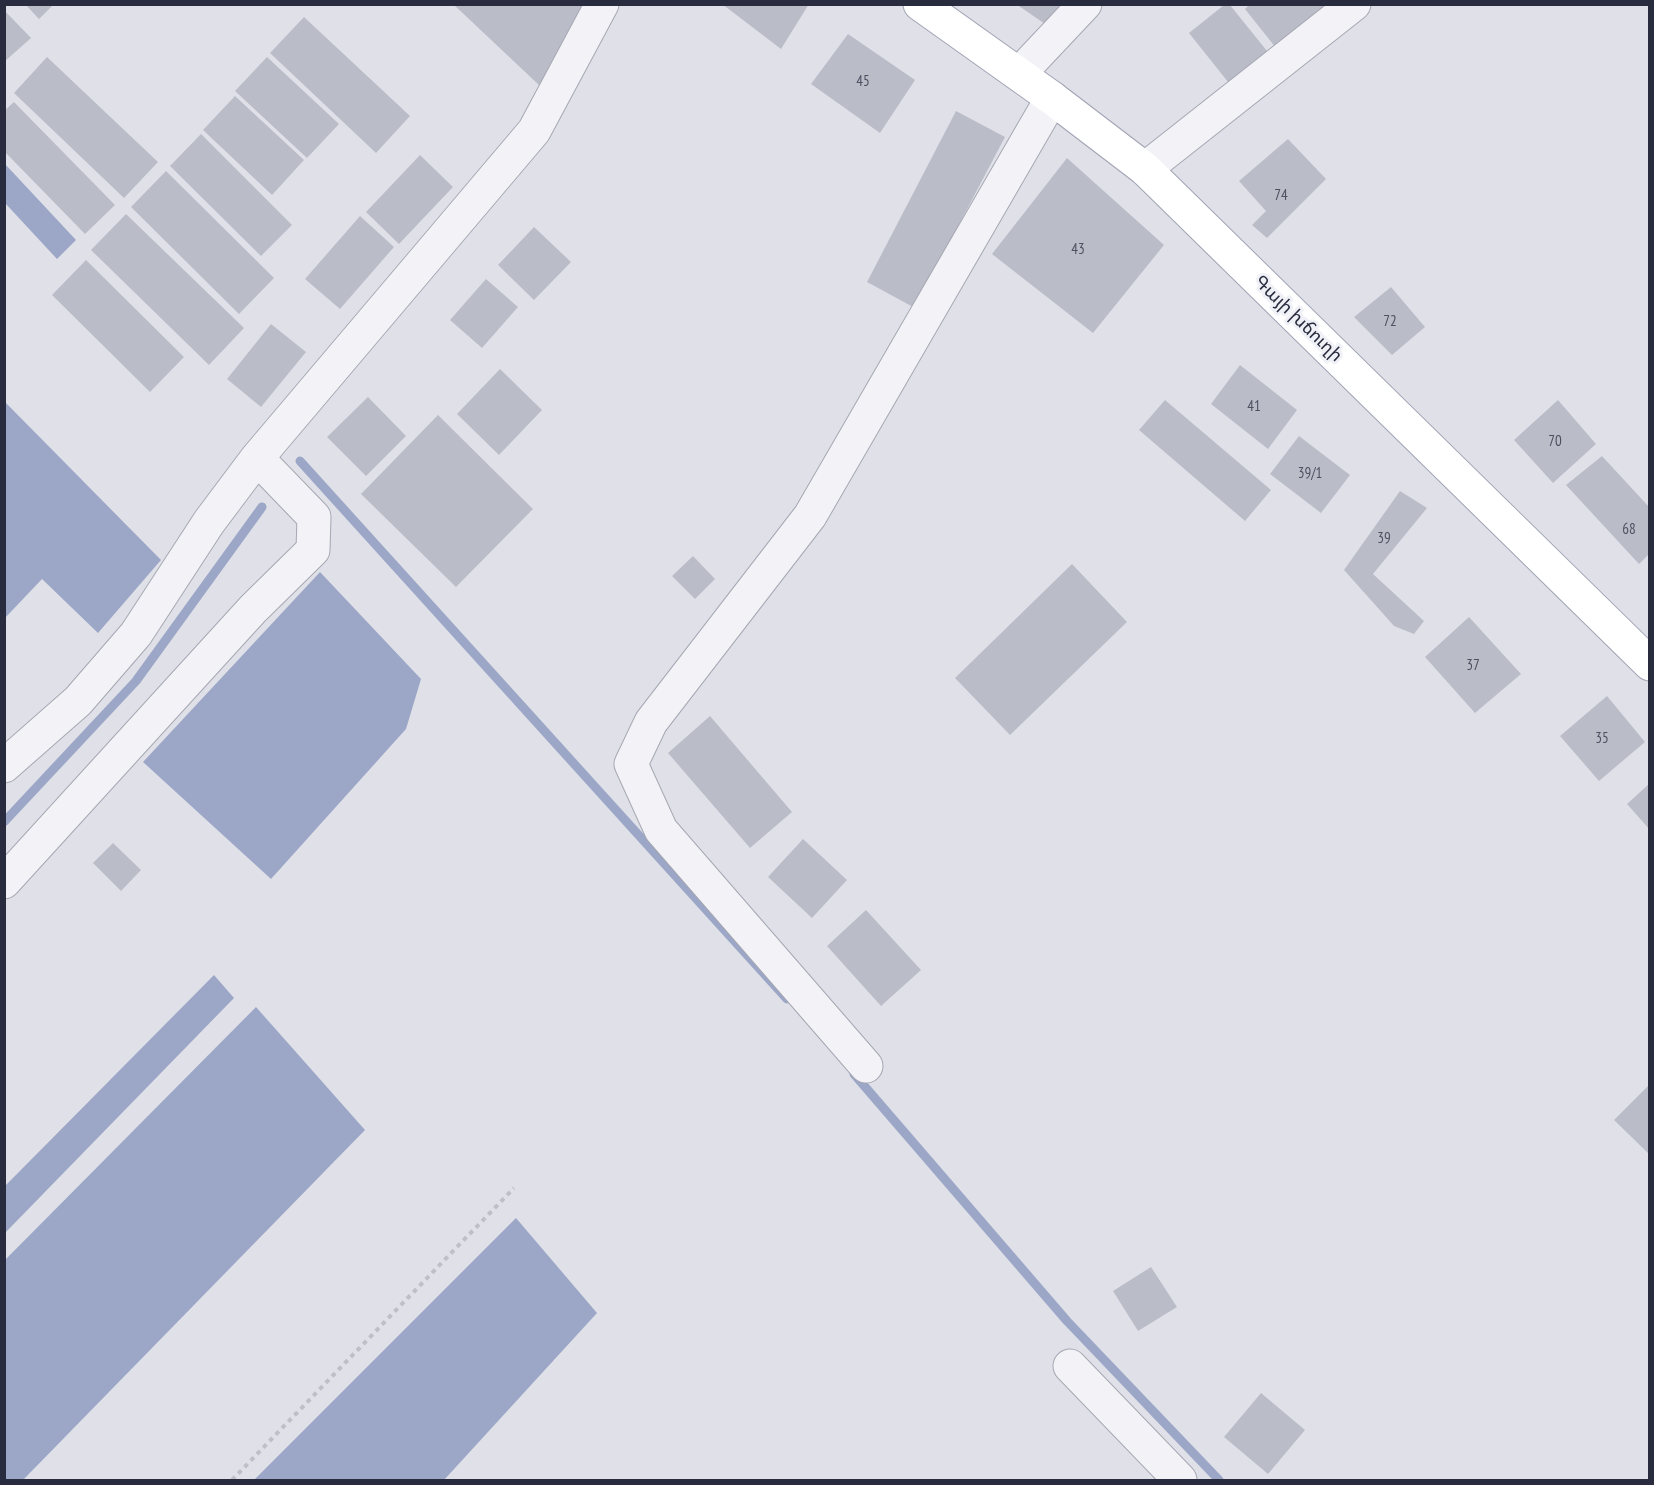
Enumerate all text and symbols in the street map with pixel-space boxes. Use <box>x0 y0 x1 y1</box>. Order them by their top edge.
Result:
house number: 45 <box>856 73 870 91</box>
house number: 74 <box>1274 187 1288 205</box>
house number: 43 <box>1071 241 1085 259</box>
street label: Գայի խճուղի <box>1249 271 1347 367</box>
house number: 72 <box>1383 313 1397 331</box>
house number: 41 <box>1247 398 1261 416</box>
house number: 70 <box>1548 433 1562 451</box>
house number: 39/1 <box>1298 465 1322 483</box>
house number: 68 <box>1622 521 1636 539</box>
house number: 39 <box>1377 530 1391 548</box>
house number: 37 <box>1466 657 1480 675</box>
house number: 35 <box>1595 730 1609 748</box>

